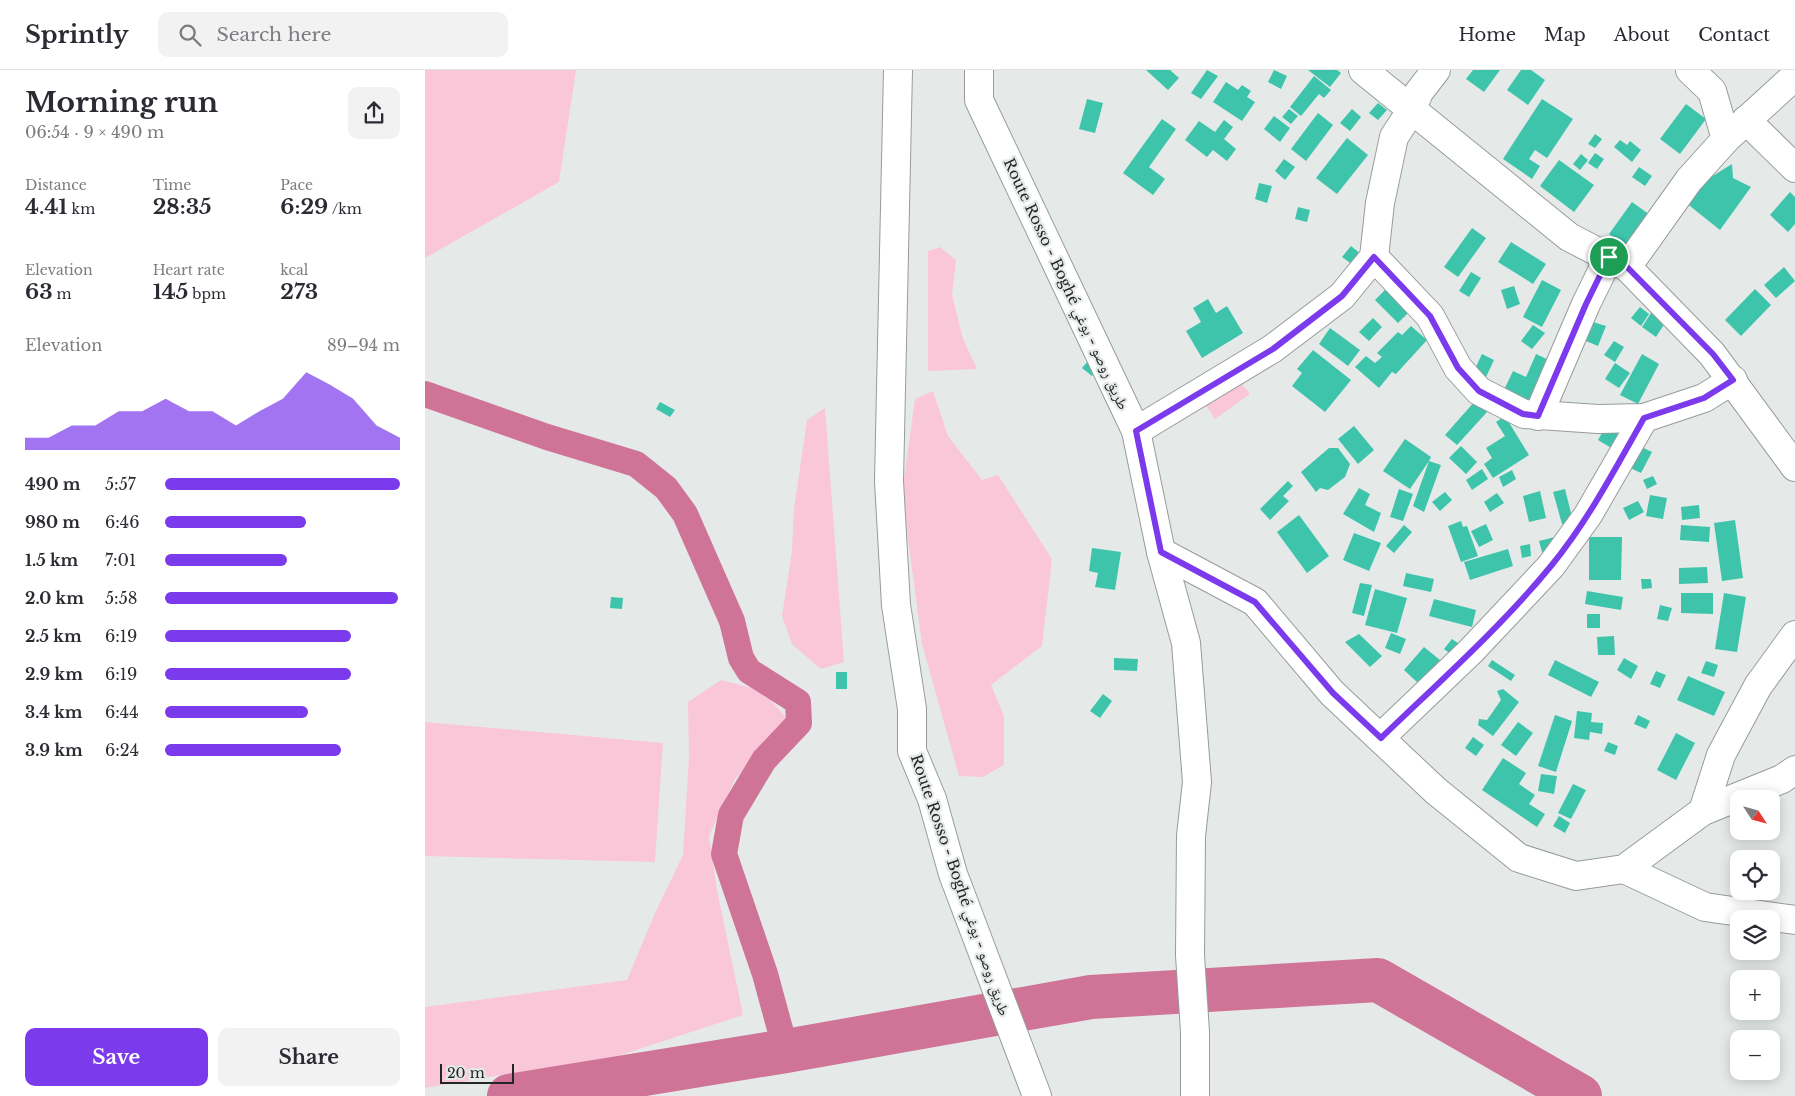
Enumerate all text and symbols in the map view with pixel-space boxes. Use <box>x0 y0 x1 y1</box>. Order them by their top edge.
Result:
search box <box>158 12 508 57</box>
text: Sprintly <box>25 20 128 49</box>
icon: search <box>176 21 204 49</box>
text: Search here <box>216 23 331 46</box>
text: Home <box>1458 24 1516 46</box>
text: Map <box>1544 24 1586 46</box>
text: About <box>1614 24 1670 46</box>
text: Contact <box>1698 24 1770 46</box>
text: Morning run <box>25 85 218 120</box>
button: share <box>348 87 400 139</box>
text: 06:54 · 9 × 490 m <box>25 122 164 142</box>
street label: Route Rosso - Boghé طريق روصو - بوغي <box>997 155 1133 414</box>
text: Distance <box>25 176 87 194</box>
text: Time <box>153 176 191 194</box>
text: Pace <box>280 176 313 194</box>
text: 4.41 <box>25 194 68 220</box>
text: 28:35 <box>153 194 212 220</box>
text: 6:29 <box>280 194 328 220</box>
text: km <box>68 200 95 218</box>
text: /km <box>328 200 362 218</box>
pin <box>1588 236 1630 278</box>
icon: arrive <box>1595 243 1623 271</box>
text: Elevation <box>25 261 93 279</box>
text: Heart rate <box>153 261 225 279</box>
text: kcal <box>280 261 308 279</box>
text: 63 <box>25 279 53 305</box>
text: 145 <box>153 279 188 305</box>
text: 273 <box>280 279 318 305</box>
text: m <box>53 285 72 303</box>
text: bpm <box>188 285 226 303</box>
text: Elevation <box>25 335 102 355</box>
text: 89–94 m <box>327 335 400 355</box>
text: 490 m <box>25 474 80 494</box>
text: 5:57 <box>105 474 136 494</box>
text: 980 m <box>25 512 80 532</box>
text: 6:46 <box>105 512 140 532</box>
text: 1.5 km <box>25 550 78 570</box>
text: 7:01 <box>105 550 136 570</box>
text: 2.0 km <box>25 588 84 608</box>
text: 5:58 <box>105 588 137 608</box>
text: 2.5 km <box>25 626 82 646</box>
text: 6:19 <box>105 626 137 646</box>
text: 2.9 km <box>25 664 83 684</box>
text: 6:19 <box>105 664 137 684</box>
text: 3.4 km <box>25 702 83 722</box>
text: 6:44 <box>105 702 139 722</box>
text: 3.9 km <box>25 740 83 760</box>
text: 6:24 <box>105 740 139 760</box>
street label: Route Rosso - Boghé طريق روصو - بوغي <box>904 752 1014 1019</box>
north arrow <box>1730 790 1780 840</box>
map controls <box>1730 790 1780 1080</box>
button: locate <box>1730 850 1780 900</box>
button: layers <box>1730 910 1780 960</box>
button: + <box>1730 970 1780 1020</box>
button: Save <box>25 1028 208 1086</box>
button: Share <box>218 1028 400 1086</box>
button: − <box>1730 1030 1780 1080</box>
scale bar <box>440 1061 514 1084</box>
text: 20 m <box>447 1064 485 1082</box>

